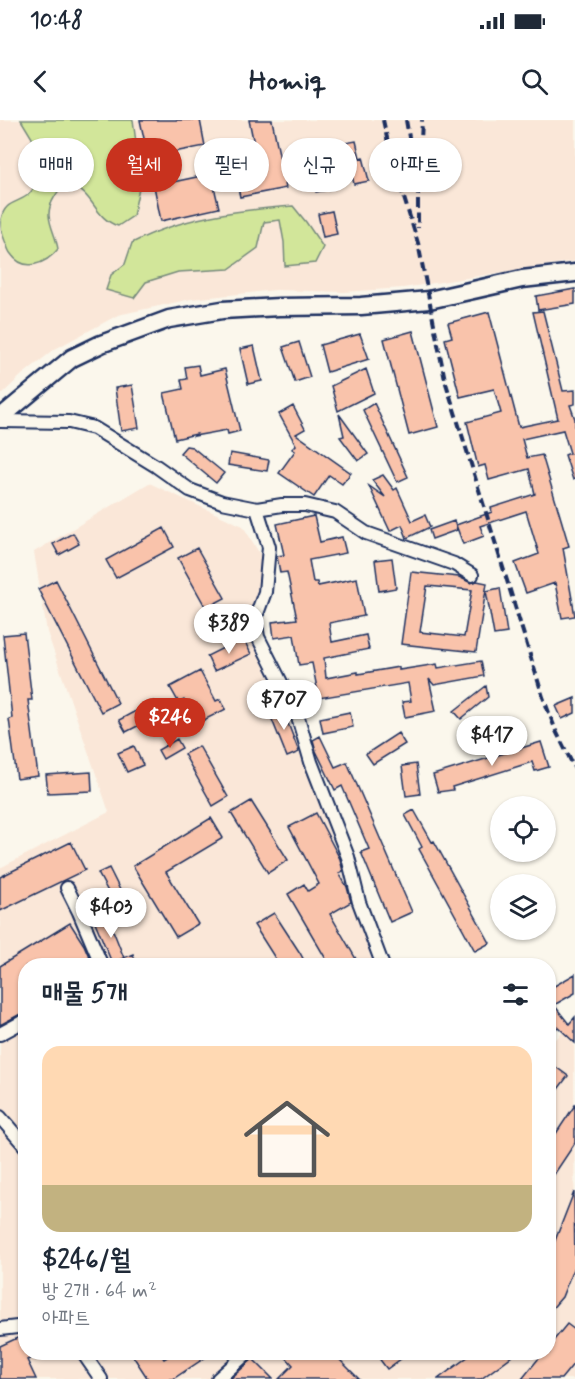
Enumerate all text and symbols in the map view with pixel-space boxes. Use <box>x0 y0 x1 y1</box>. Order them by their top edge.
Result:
text: 10:48 <box>30 7 83 35</box>
text: Homiq <box>249 64 326 99</box>
icon: back <box>24 65 57 98</box>
icon: search <box>518 65 551 98</box>
chip: 매매 <box>18 138 94 192</box>
chip: 월세 <box>106 138 182 192</box>
chip: 필터 <box>194 138 269 192</box>
chip: 신규 <box>281 138 357 192</box>
chip: 아파트 <box>369 138 462 192</box>
pin: $389 <box>193 604 265 655</box>
text: $389 <box>208 610 250 637</box>
pin: $707 <box>248 680 320 731</box>
text: $707 <box>261 686 307 713</box>
pin: $246 <box>134 698 206 749</box>
text: $246 <box>148 704 192 731</box>
pin: $417 <box>456 716 528 767</box>
text: $417 <box>470 722 514 749</box>
map controls <box>490 796 556 940</box>
button: locate <box>490 796 556 862</box>
button: layers <box>490 874 556 940</box>
pin: $403 <box>75 888 147 939</box>
text: $403 <box>89 894 133 921</box>
text: 매물 5개 <box>42 977 127 1011</box>
icon: filters <box>499 978 532 1011</box>
icon: home <box>233 1085 341 1193</box>
text: $246/월 <box>42 1244 131 1278</box>
text: 방 2개 · 64 m² <box>42 1278 157 1305</box>
text: 아파트 <box>42 1305 90 1332</box>

